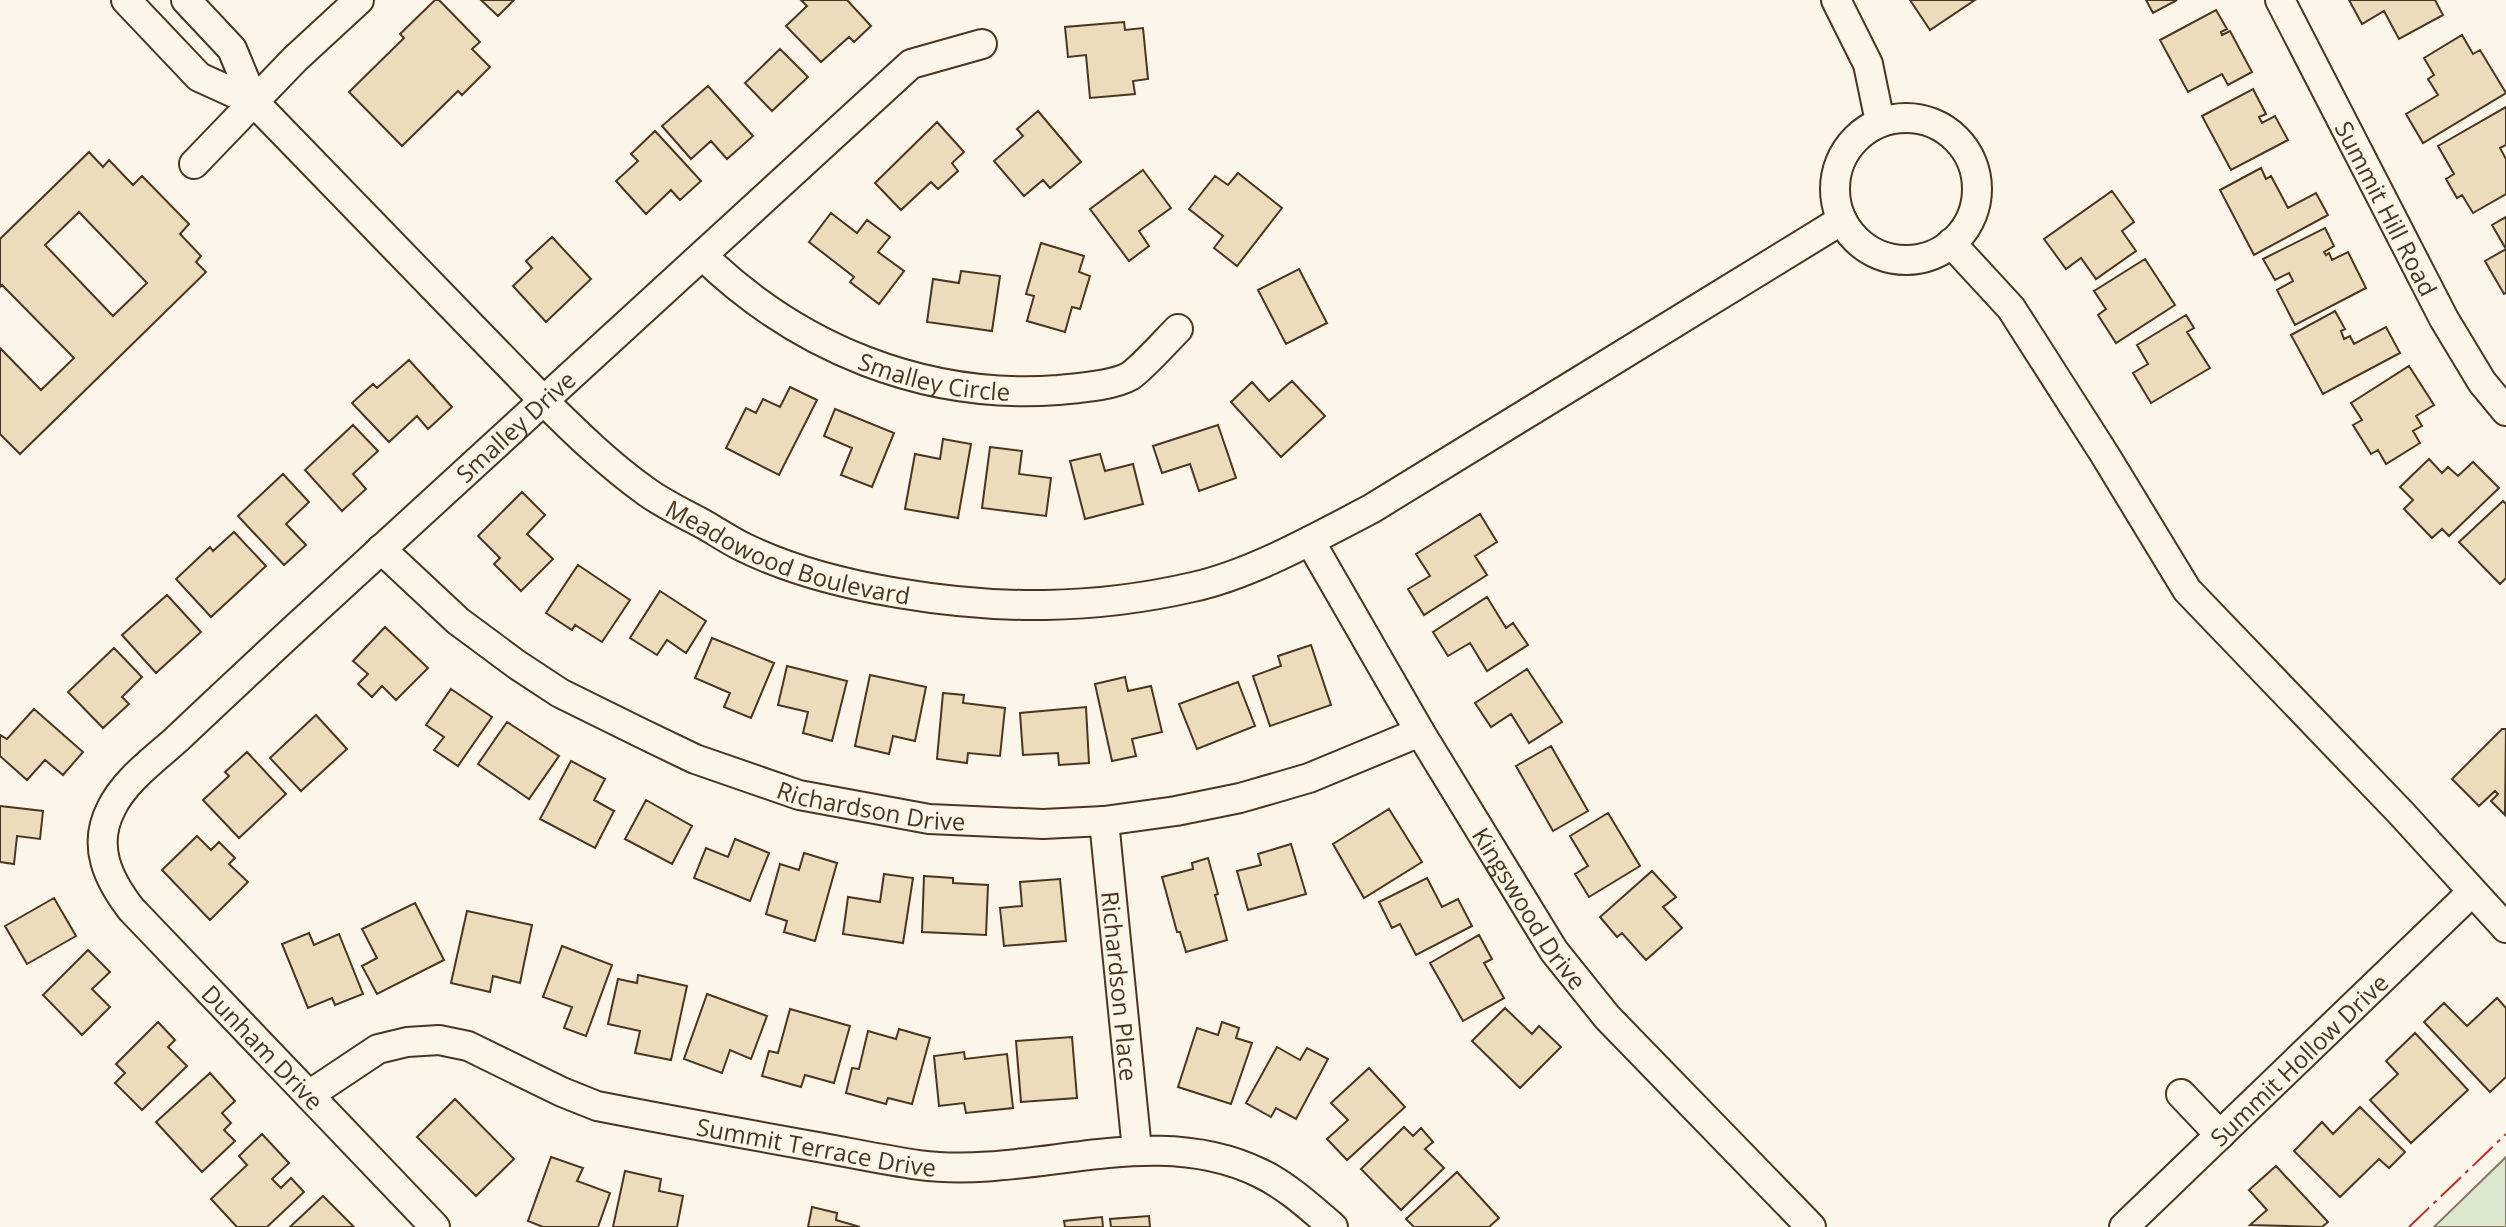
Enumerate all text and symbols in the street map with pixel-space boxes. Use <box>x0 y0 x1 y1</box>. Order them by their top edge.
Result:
street label: Summit Hill Road <box>2328 115 2446 301</box>
street label: Smalley Circle <box>854 344 1011 407</box>
street label: Smalley Drive <box>448 363 582 489</box>
street label: Meadowood Boulevard <box>661 491 913 611</box>
street label: Richardson Drive <box>773 772 966 837</box>
street label: Kingswood Drive <box>1465 821 1595 996</box>
street label: Richardson Place <box>1095 890 1146 1083</box>
street label: Summit Hollow Drive <box>2202 966 2395 1153</box>
street label: Dunham Drive <box>195 977 331 1117</box>
street label: Summit Terrace Drive <box>694 1109 938 1183</box>

